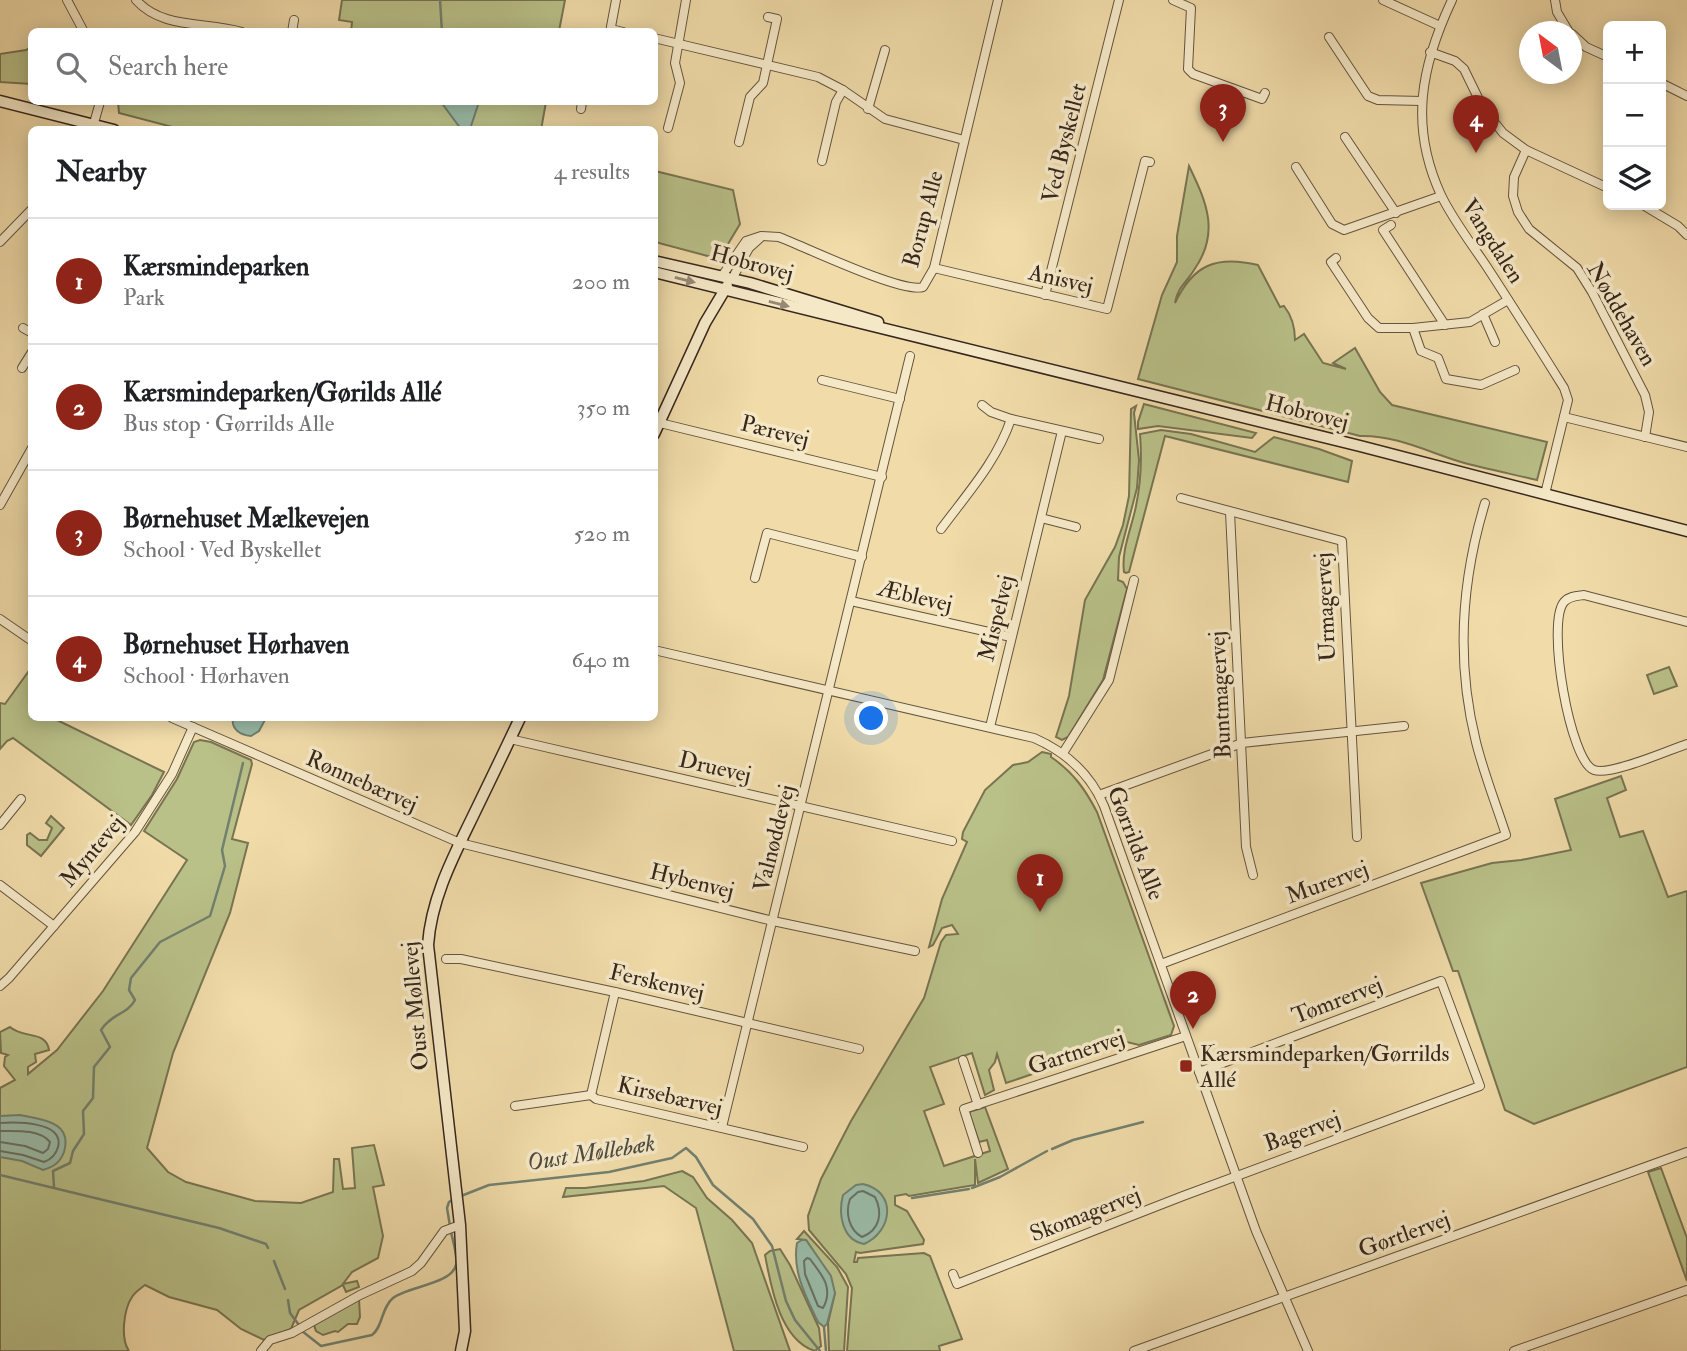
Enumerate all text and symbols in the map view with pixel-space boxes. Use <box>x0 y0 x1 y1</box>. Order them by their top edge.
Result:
north arrow <box>1519 21 1582 84</box>
map controls <box>1603 21 1666 210</box>
button: + <box>1603 21 1666 84</box>
search box <box>28 28 658 105</box>
icon: search <box>52 48 90 86</box>
text: Search here <box>108 51 228 83</box>
street label: Ved Byskellet <box>1035 80 1093 206</box>
pin: 3 <box>1200 84 1246 142</box>
button: − <box>1603 84 1666 147</box>
pin: 4 <box>1453 95 1499 153</box>
button: layers <box>1603 147 1666 210</box>
text: Nearby <box>56 153 146 190</box>
text: 4 results <box>554 157 630 186</box>
street label: Borup Alle <box>896 167 951 271</box>
street label: Vangdalen <box>1455 193 1531 289</box>
street label: Hobrovej <box>707 238 797 288</box>
text: Kærsmindeparken <box>123 251 309 283</box>
street label: Anisvej <box>1025 257 1096 300</box>
street label: Nøddehaven <box>1581 257 1664 371</box>
text: 1 <box>75 267 83 296</box>
text: 200 m <box>572 267 630 296</box>
one-way arrow <box>674 275 696 286</box>
text: Park <box>123 283 165 312</box>
one-way arrow <box>768 299 790 310</box>
text: Kærsmindeparken/Gørilds Allé <box>123 377 441 409</box>
street label: Hobrovej <box>1262 388 1352 436</box>
text: 2 <box>73 393 85 422</box>
text: 350 m <box>577 393 630 422</box>
text: Bus stop · Gørrilds Alle <box>123 409 334 438</box>
street label: Pærevej <box>738 409 812 453</box>
text: Børnehuset Mælkevejen <box>123 503 370 535</box>
text: 3 <box>75 519 83 548</box>
text: 520 m <box>574 519 630 548</box>
text: School · Ved Byskellet <box>123 535 321 564</box>
street label: Urmagervej <box>1308 552 1342 662</box>
street label: Mispelvej <box>971 572 1022 664</box>
street label: Æblevej <box>874 573 955 619</box>
text: Børnehuset Hørhaven <box>123 629 349 661</box>
street label: Buntmagervej <box>1202 630 1238 760</box>
text: 4 <box>73 645 85 674</box>
text: 640 m <box>572 645 630 674</box>
text: School · Hørhaven <box>123 661 290 690</box>
your location <box>854 701 888 735</box>
street label: Rønnebærvej <box>302 743 422 819</box>
street label: Druevej <box>676 745 754 789</box>
street label: Valnøddevej <box>747 781 801 895</box>
street label: Gørrilds Alle <box>1101 782 1171 904</box>
street label: Myntevej <box>53 809 131 893</box>
pin: 1 <box>1017 854 1063 912</box>
street label: Murervej <box>1282 854 1372 910</box>
street label: Hybenvej <box>647 857 737 905</box>
street label: Oust Møllevej <box>395 940 435 1072</box>
street label: Ferskenvej <box>607 957 707 1007</box>
street label: Tømrervej <box>1288 970 1386 1030</box>
pin: 2 <box>1170 971 1216 1029</box>
street label: Gartnervej <box>1024 1023 1128 1081</box>
place label: Kærsmindeparken/Gørrilds Allé <box>1199 1039 1450 1094</box>
marker: Kærsmindeparken/Gørrilds Allé <box>1178 1058 1194 1074</box>
street label: Kirsebærvej <box>615 1070 725 1122</box>
street label: Bagervej <box>1260 1104 1344 1158</box>
water label: Oust Møllebæk <box>525 1128 657 1178</box>
street label: Skomagervej <box>1026 1180 1144 1248</box>
street label: Gørtlervej <box>1354 1204 1454 1264</box>

